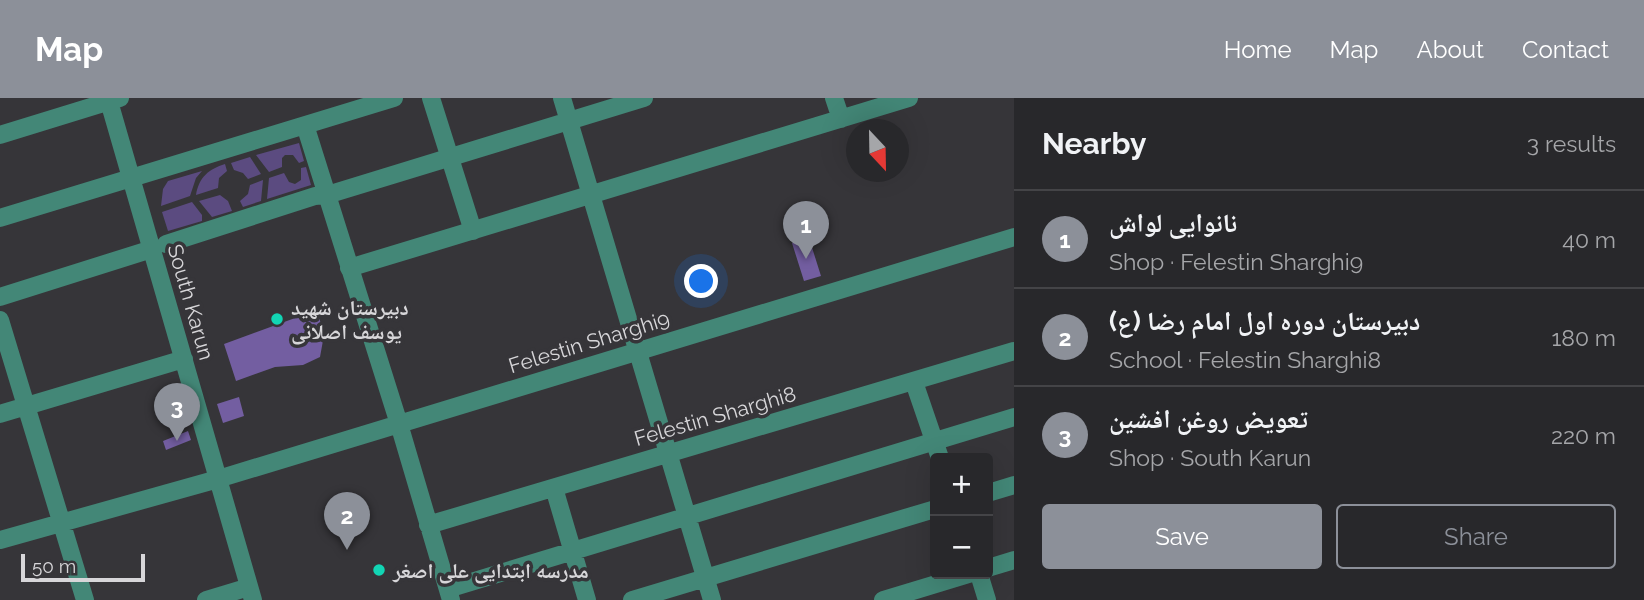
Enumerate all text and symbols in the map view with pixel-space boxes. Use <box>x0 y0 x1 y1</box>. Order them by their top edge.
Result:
text: Map <box>35 30 103 69</box>
text: Home <box>1224 35 1292 64</box>
text: Map <box>1330 35 1378 64</box>
text: About <box>1416 35 1484 64</box>
text: Contact <box>1522 35 1609 64</box>
north arrow <box>846 119 909 182</box>
text: Nearby <box>1042 126 1146 161</box>
text: 3 results <box>1527 130 1616 157</box>
pin: 1 <box>783 201 829 259</box>
text: نانوایی لواش <box>1109 208 1237 238</box>
text: 1 <box>1059 226 1071 253</box>
text: 40 m <box>1562 226 1616 253</box>
street label: South Karun <box>163 241 219 363</box>
text: Shop · Felestin Sharghi9 <box>1109 248 1363 275</box>
your location <box>684 264 718 298</box>
place label: دبیرستان شهید یوسف اصلانی <box>291 295 409 345</box>
street label: Felestin Sharghi9 <box>505 306 673 378</box>
text: دبیرستان دوره اول امام رضا (ع) <box>1109 306 1420 336</box>
marker: دبیرستان شهید یوسف اصلانی <box>269 311 285 327</box>
text: 2 <box>1059 324 1071 351</box>
text: 180 m <box>1551 324 1616 351</box>
text: School · Felestin Sharghi8 <box>1109 346 1381 373</box>
street label: Felestin Sharghi8 <box>631 381 799 451</box>
pin: 3 <box>154 383 200 441</box>
text: تعویض روغن افشین <box>1109 404 1308 434</box>
text: 3 <box>1059 422 1071 449</box>
text: 220 m <box>1551 422 1616 449</box>
text: Shop · South Karun <box>1109 444 1311 471</box>
map controls <box>930 453 993 579</box>
button: + <box>930 453 993 516</box>
pin: 2 <box>324 492 370 550</box>
button: Save <box>1042 504 1322 569</box>
button: Share <box>1336 504 1616 569</box>
button: − <box>930 516 993 579</box>
scale bar <box>21 551 145 583</box>
text: 50 m <box>32 555 76 577</box>
place label: مدرسه ابتدایی علی اصغر <box>392 558 589 584</box>
marker: مدرسه ابتدایی علی اصغر <box>371 562 387 578</box>

